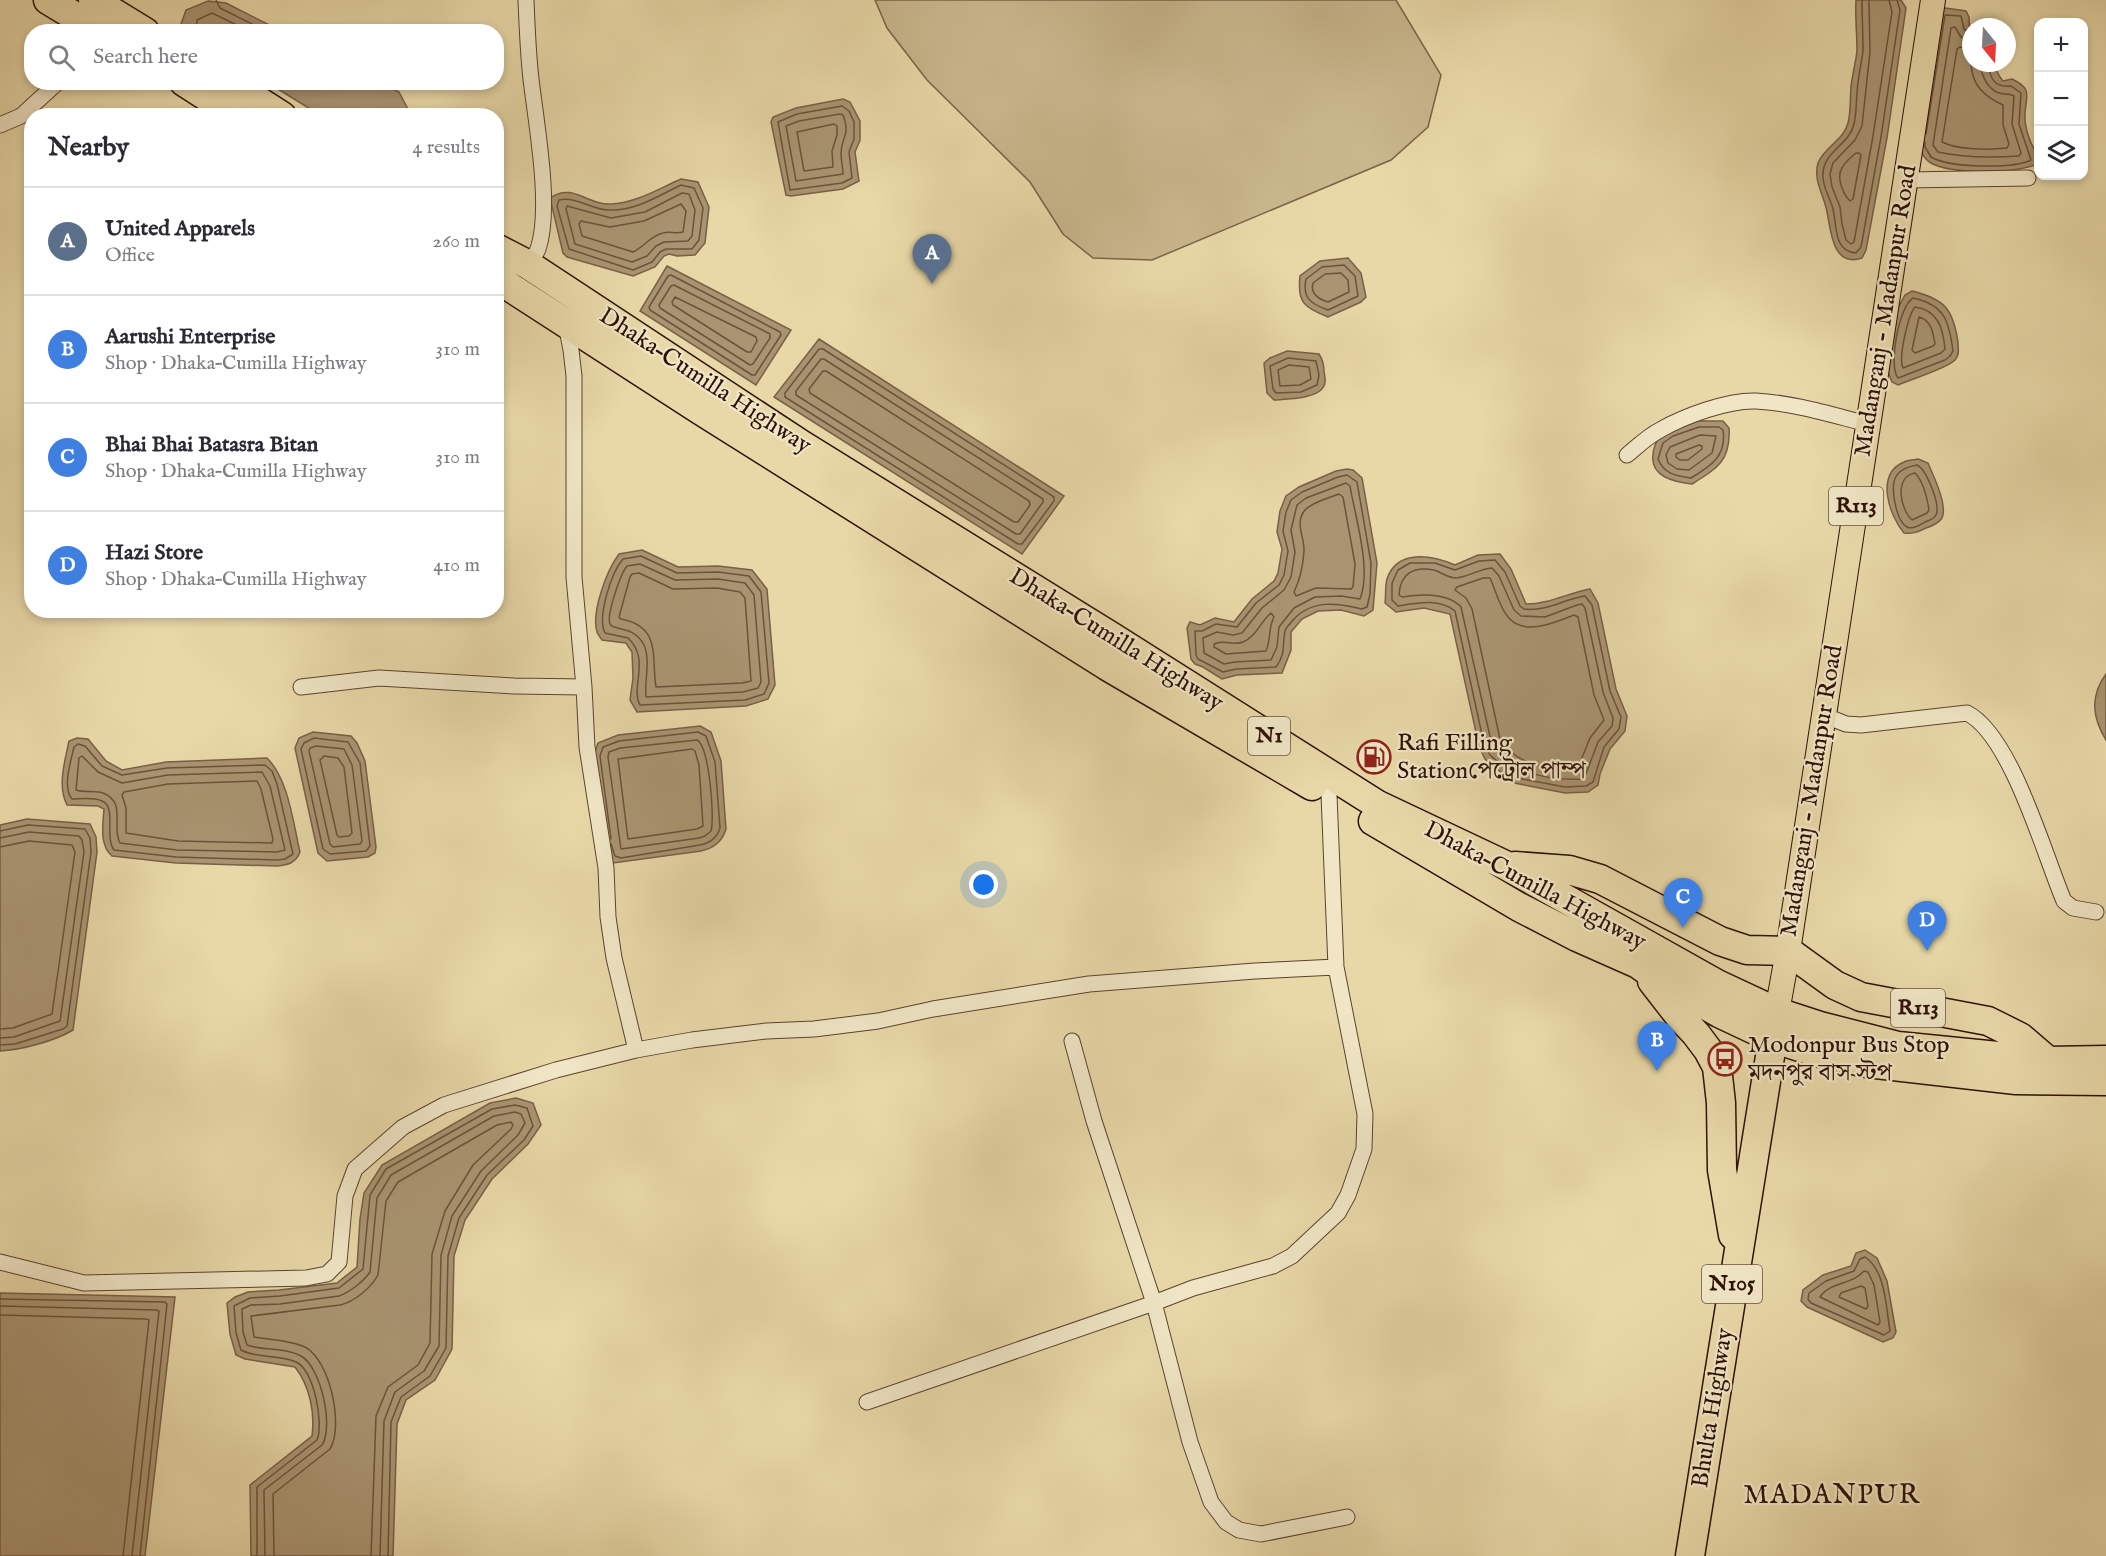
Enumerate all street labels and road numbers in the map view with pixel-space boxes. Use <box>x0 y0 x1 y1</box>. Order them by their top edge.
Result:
street label: Madanganj - Madanpur Road <box>1848 163 1924 459</box>
street label: Dhaka–Cumilla Highway <box>593 301 817 461</box>
road number: R113 <box>1829 487 1883 525</box>
street label: Dhaka–Cumilla Highway <box>1003 561 1229 719</box>
street label: Madanganj - Madanpur Road <box>1774 643 1850 939</box>
road number: N1 <box>1248 717 1290 755</box>
street label: Dhaka–Cumilla Highway <box>1419 814 1652 958</box>
road number: R113 <box>1891 989 1945 1027</box>
road number: N105 <box>1702 1265 1762 1303</box>
street label: Bhulta Highway <box>1685 1326 1741 1490</box>

